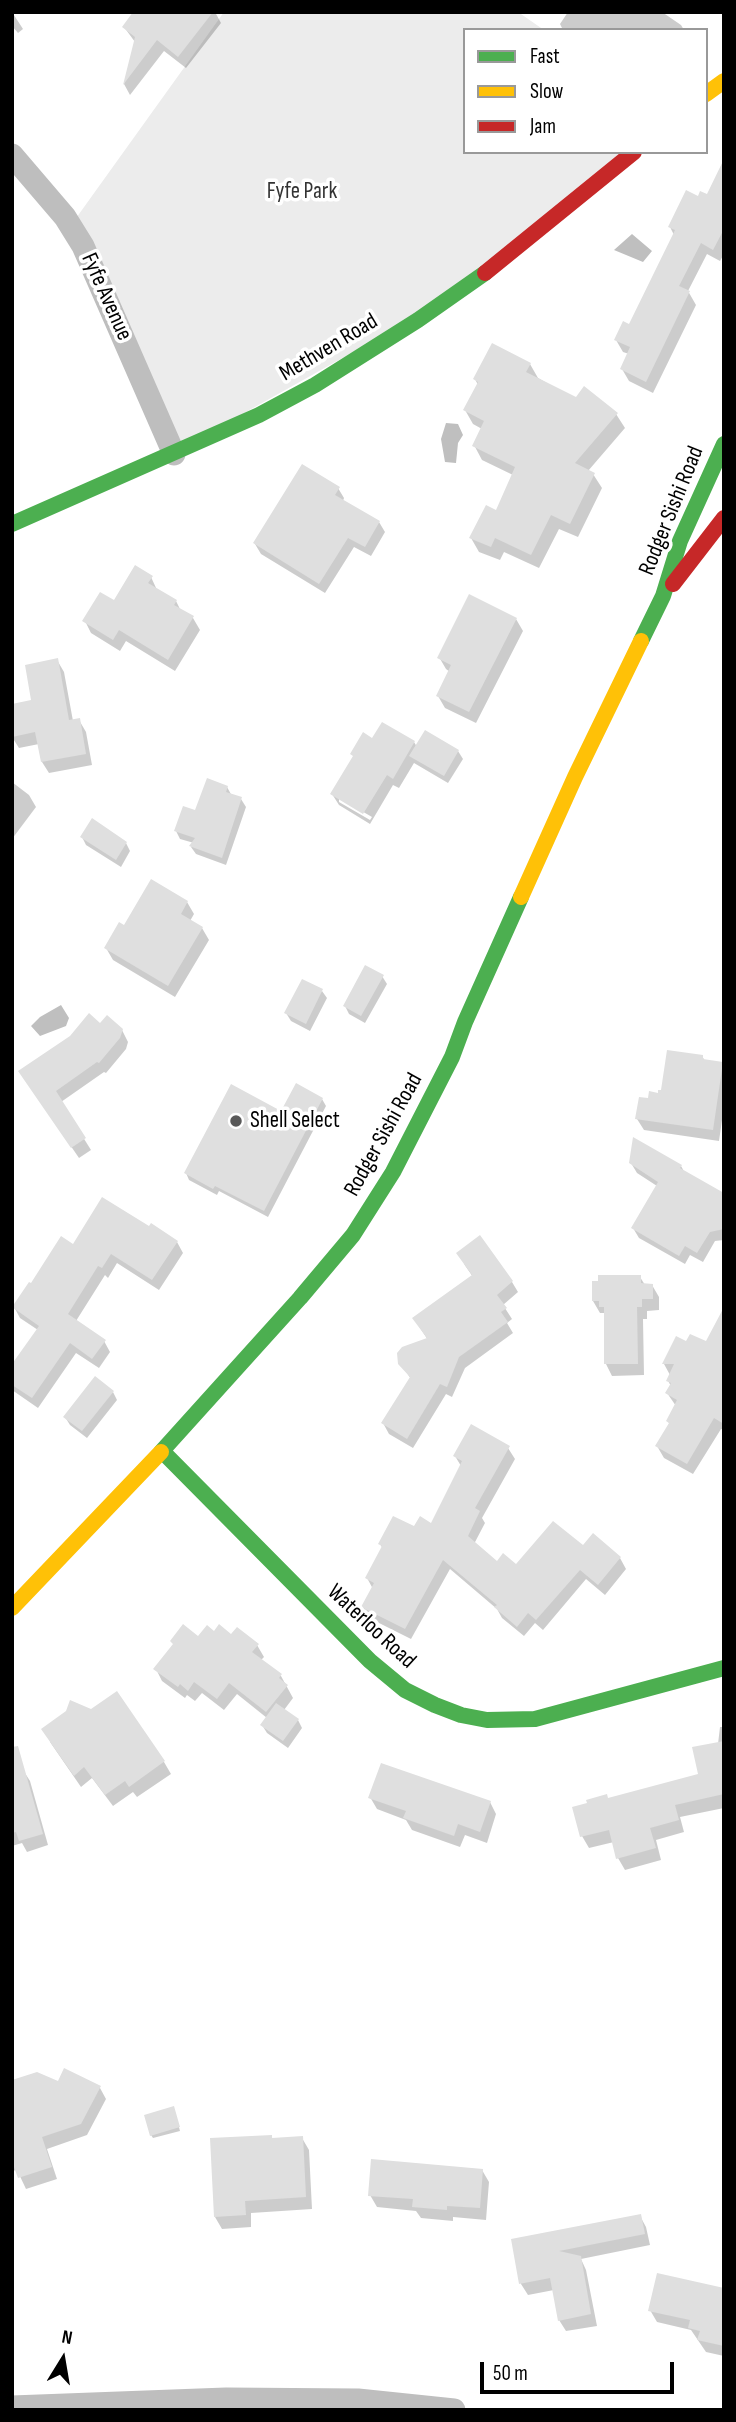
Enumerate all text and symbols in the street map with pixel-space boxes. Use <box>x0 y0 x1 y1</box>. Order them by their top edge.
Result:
legend <box>463 28 708 154</box>
text: Fast <box>530 44 560 69</box>
text: Slow <box>530 79 563 104</box>
text: Jam <box>530 114 556 139</box>
park label: Fyfe Park <box>267 178 337 206</box>
street label: Fyfe Avenue <box>74 249 138 345</box>
street label: Methven Road <box>275 308 383 388</box>
street label: Rodger Sishi Road <box>634 443 710 579</box>
street label: Rodger Sishi Road <box>339 1069 429 1201</box>
place label: Shell Select <box>250 1107 340 1135</box>
marker: Shell Select <box>228 1113 244 1129</box>
street label: Waterloo Road <box>321 1579 421 1675</box>
north arrow <box>28 2324 98 2394</box>
text: N <box>60 2326 74 2350</box>
scale bar <box>484 2348 678 2392</box>
text: 50 m <box>493 2361 528 2386</box>

